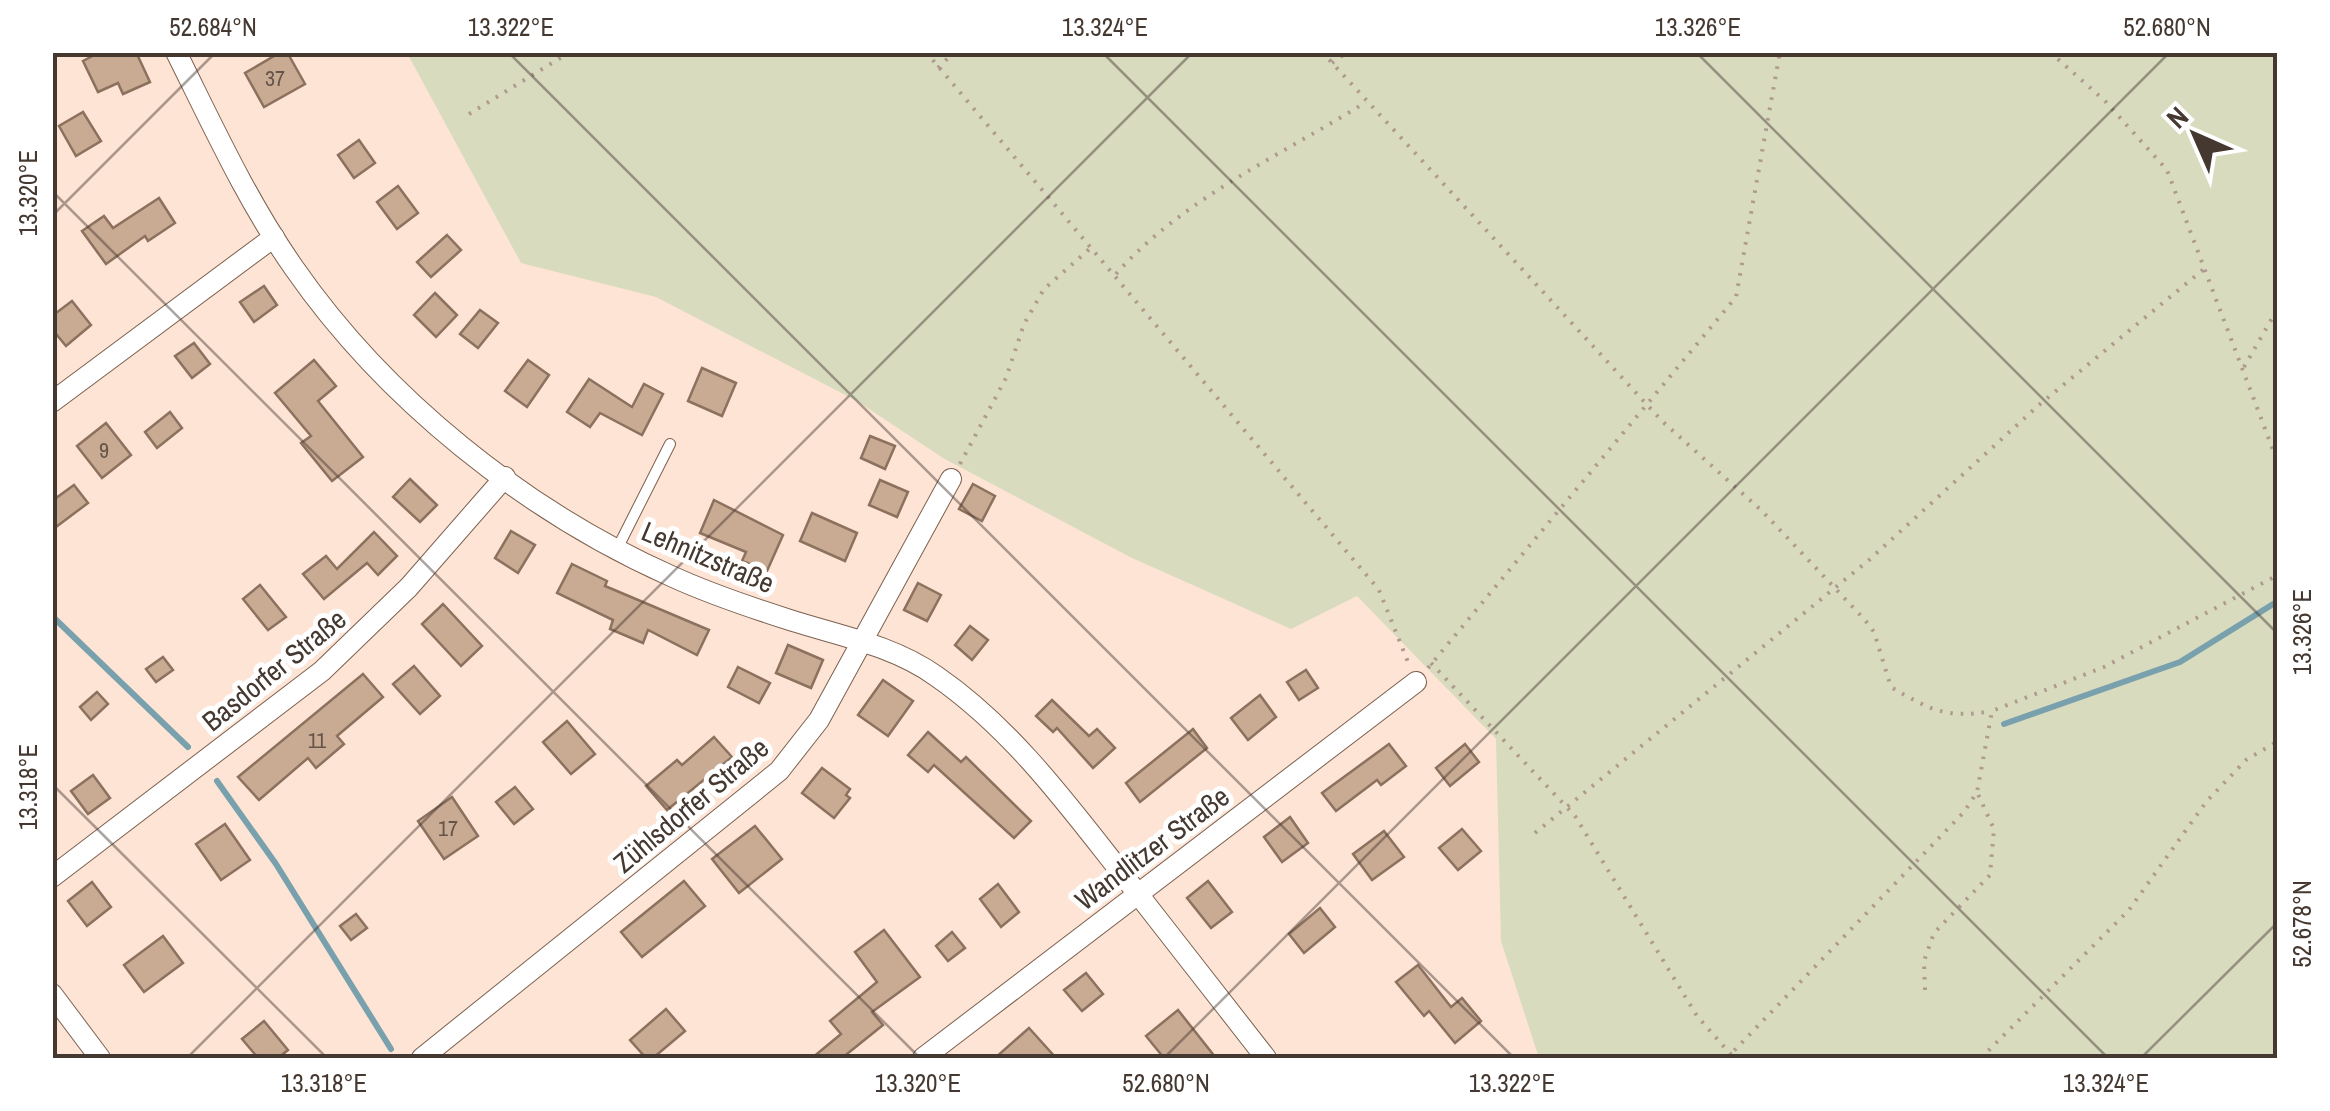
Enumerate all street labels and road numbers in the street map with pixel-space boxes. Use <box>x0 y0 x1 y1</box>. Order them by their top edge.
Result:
street label: Lehnitzstraße <box>636 512 780 602</box>
street label: Basdorfer Straße <box>194 600 354 740</box>
street label: Zühlsdorfer Straße <box>605 729 777 881</box>
street label: Wandlitzer Straße <box>1067 777 1237 919</box>

